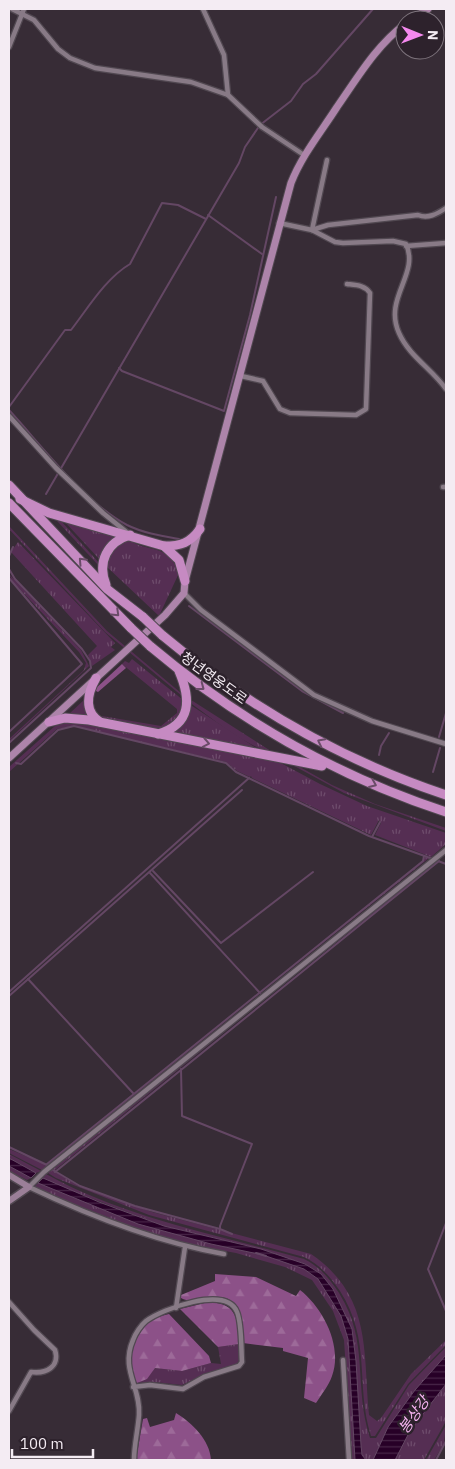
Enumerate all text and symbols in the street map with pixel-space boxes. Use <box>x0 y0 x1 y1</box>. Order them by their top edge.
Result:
north arrow <box>395 10 445 60</box>
text: N <box>424 30 442 40</box>
one-way arrow <box>79 558 88 567</box>
one-way arrow <box>110 607 119 616</box>
street label: 청년영웅도로 <box>177 648 251 708</box>
one-way arrow <box>195 682 204 690</box>
one-way arrow <box>202 738 210 748</box>
one-way arrow <box>317 738 326 748</box>
one-way arrow <box>368 778 377 789</box>
water label: 봉상강 <box>394 1391 435 1437</box>
scale bar <box>12 1426 94 1458</box>
text: 100 m <box>20 1434 64 1453</box>

